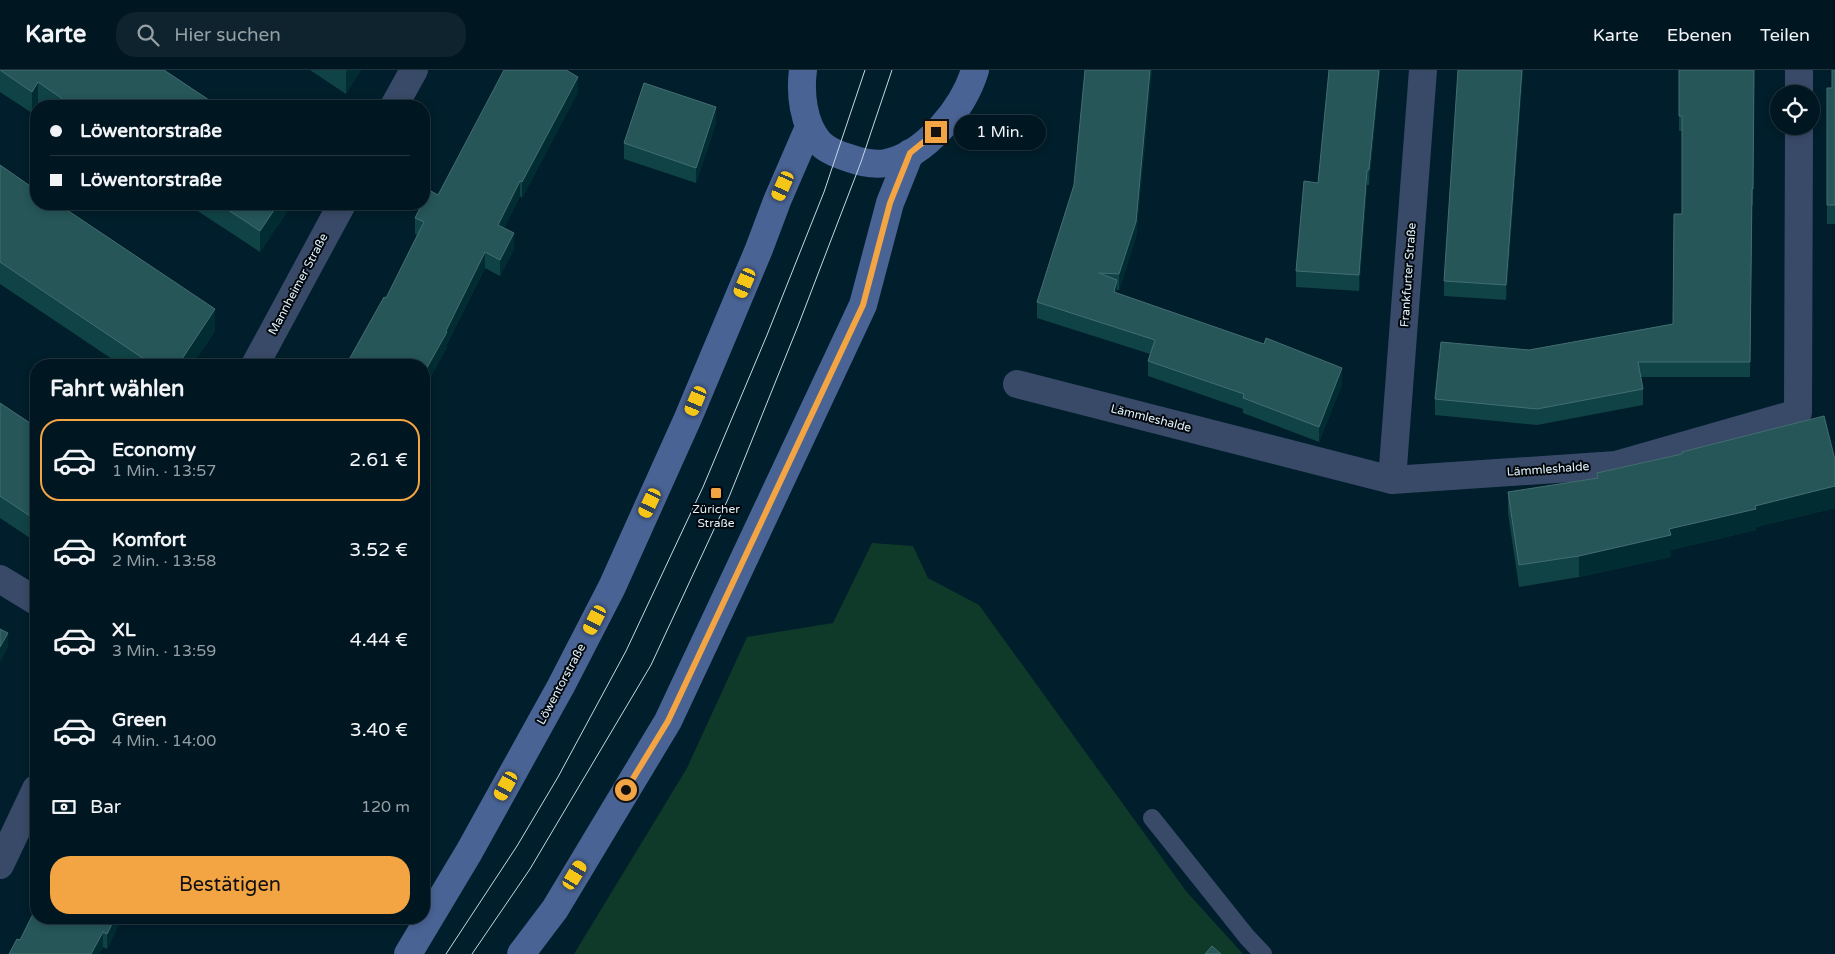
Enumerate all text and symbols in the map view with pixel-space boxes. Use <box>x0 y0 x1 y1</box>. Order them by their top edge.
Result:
search box <box>116 12 466 57</box>
text: Karte <box>25 20 86 49</box>
icon: search <box>134 21 162 49</box>
text: Hier suchen <box>174 24 281 46</box>
text: Karte <box>1593 24 1639 46</box>
text: Ebenen <box>1667 24 1732 46</box>
text: Teilen <box>1760 24 1810 46</box>
map controls <box>1770 85 1820 135</box>
button: locate <box>1770 85 1820 135</box>
callout: 1 Min. <box>954 114 1046 150</box>
text: Löwentorstraße <box>80 120 222 142</box>
route end <box>925 121 947 143</box>
text: 1 Min. <box>976 122 1024 142</box>
text: Löwentorstraße <box>80 169 222 191</box>
car <box>770 169 795 203</box>
street label: Frankfurter Straße <box>1397 222 1419 328</box>
street label: Mannheimer Straße <box>265 231 331 337</box>
car <box>732 266 757 300</box>
text: Fahrt wählen <box>50 376 184 402</box>
car <box>683 384 708 418</box>
street label: Lämmleshalde <box>1109 401 1193 435</box>
icon: car <box>52 438 97 483</box>
text: Economy <box>112 439 196 461</box>
text: 2.61 € <box>349 449 408 471</box>
street label: Lämmleshalde <box>1506 459 1590 479</box>
text: 1 Min. · 13:57 <box>112 461 216 481</box>
car <box>636 486 663 520</box>
marker: Züricher Straße <box>709 486 723 500</box>
place label: Züricher Straße <box>692 502 740 530</box>
icon: car <box>52 528 97 573</box>
text: Komfort <box>112 529 186 551</box>
text: 3.52 € <box>349 539 408 561</box>
text: 2 Min. · 13:58 <box>112 551 216 571</box>
car <box>581 603 608 637</box>
icon: car <box>52 618 97 663</box>
text: XL <box>112 619 136 641</box>
text: 4.44 € <box>350 629 408 651</box>
text: 3 Min. · 13:59 <box>112 641 216 661</box>
street label: Löwentorstraße <box>534 641 588 727</box>
icon: car <box>52 708 97 753</box>
text: Green <box>112 709 166 731</box>
text: 3.40 € <box>350 719 408 741</box>
text: 4 Min. · 14:00 <box>112 731 216 751</box>
car <box>492 769 519 803</box>
route start <box>615 779 637 801</box>
icon: cash <box>50 793 78 821</box>
text: Bar <box>90 796 121 818</box>
text: 120 m <box>361 797 410 817</box>
button: Bestätigen <box>50 856 410 914</box>
car <box>560 858 589 892</box>

